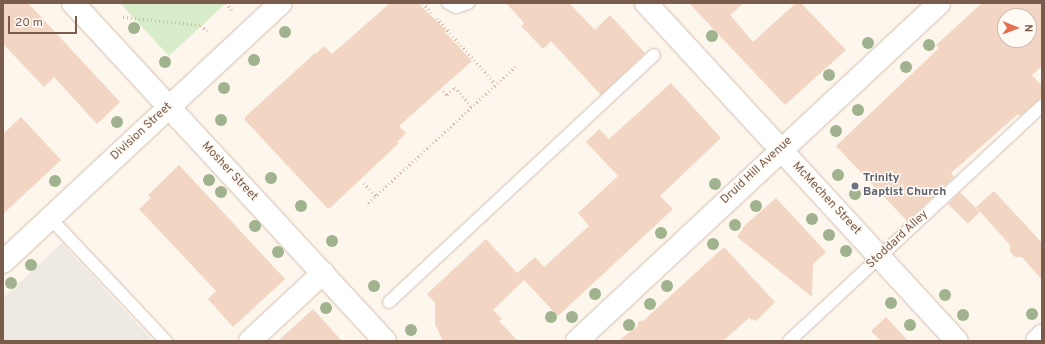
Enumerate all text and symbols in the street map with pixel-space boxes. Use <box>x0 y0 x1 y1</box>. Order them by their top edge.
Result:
scale bar <box>10 8 79 34</box>
north arrow <box>997 8 1037 48</box>
text: 20 m <box>15 15 43 31</box>
text: N <box>1021 24 1035 32</box>
street label: Division Street <box>108 100 176 164</box>
street label: Druid Hill Avenue <box>718 134 796 208</box>
street label: Mosher Street <box>198 139 260 205</box>
street label: McMechen Street <box>789 160 863 238</box>
place label: Trinity Baptist Church <box>863 172 946 200</box>
marker: Trinity Baptist Church <box>850 181 860 191</box>
street label: Stoddard Alley <box>864 208 932 272</box>

